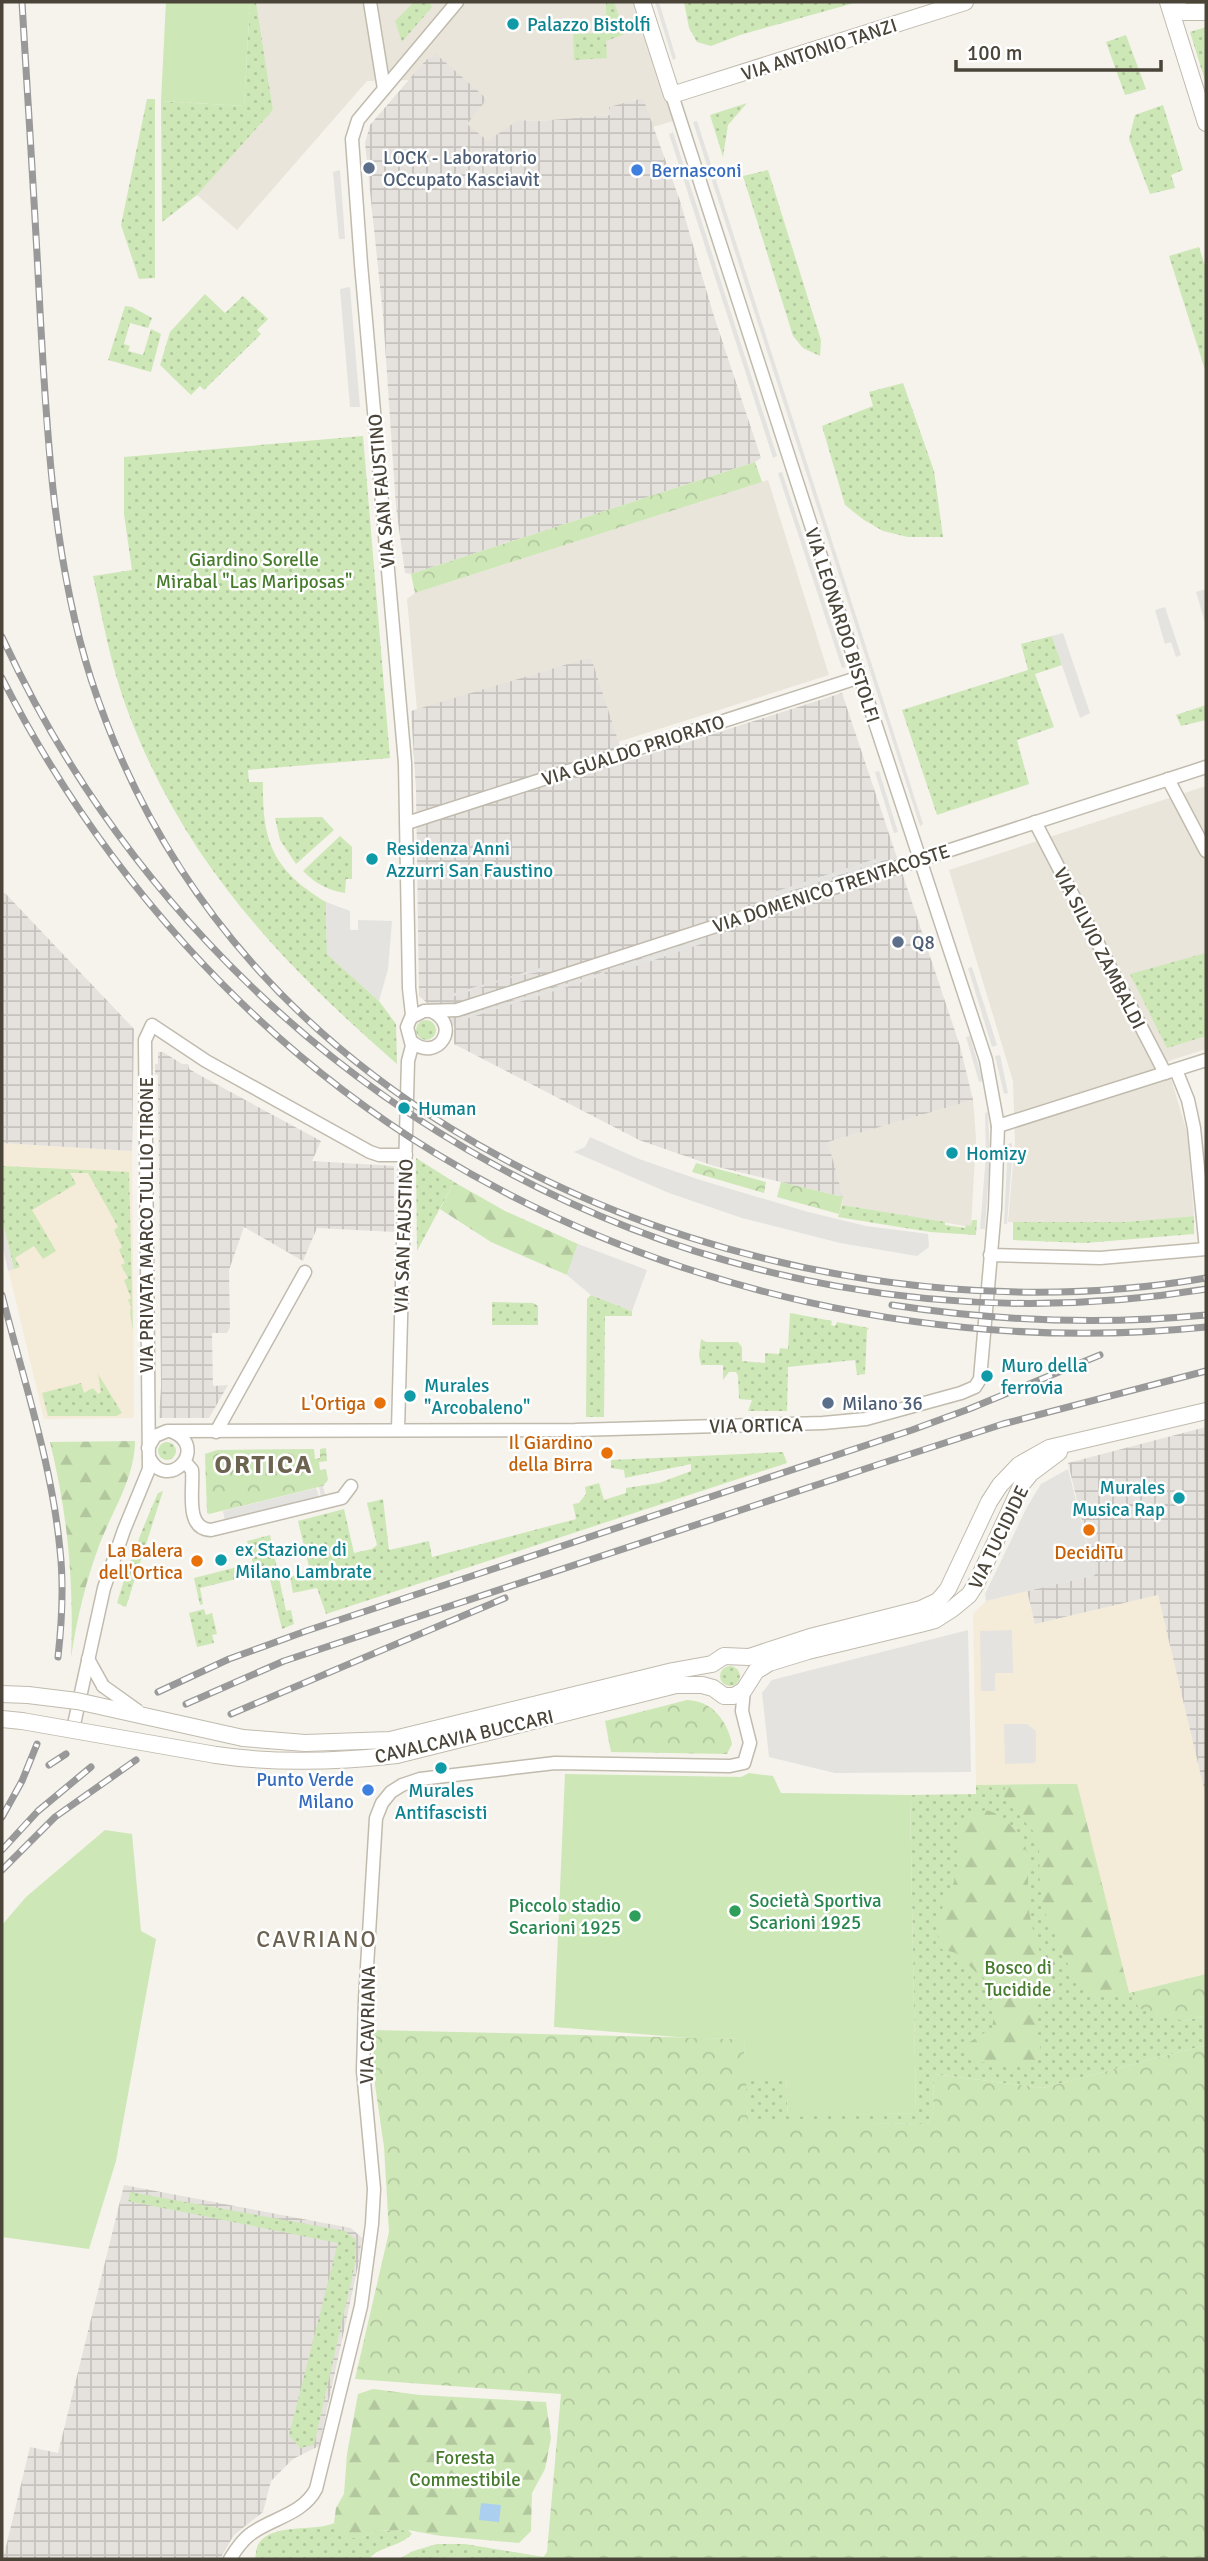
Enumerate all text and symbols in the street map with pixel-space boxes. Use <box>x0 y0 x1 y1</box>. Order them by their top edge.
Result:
place label: Palazzo Bistolfi <box>527 13 651 37</box>
street label: VIA ANTONIO TANZI <box>738 13 900 86</box>
marker: Palazzo Bistolfi <box>505 16 521 32</box>
scale bar <box>956 28 1161 72</box>
text: 100 m <box>967 40 1022 66</box>
place label: LOCK - Laboratorio OCcupato Kasciavìt <box>383 146 540 192</box>
place label: Bernasconi <box>651 159 742 183</box>
marker: LOCK - Laboratorio OCcupato Kasciavìt <box>361 160 377 176</box>
marker: Bernasconi <box>629 162 645 178</box>
street label: VIA SAN FAUSTINO <box>363 413 401 569</box>
street label: VIA LEONARDO BISTOLFI <box>799 525 885 726</box>
park label: Giardino Sorelle Mirabal "Las Mariposas" <box>156 548 352 594</box>
street label: VIA GUALDO PRIORATO <box>539 710 728 792</box>
place label: Residenza Anni Azzurri San Faustino <box>386 837 553 883</box>
street label: VIA DOMENICO TRENTACOSTE <box>710 839 953 939</box>
marker: Residenza Anni Azzurri San Faustino <box>364 851 380 867</box>
street label: VIA SILVIO ZAMBALDI <box>1048 864 1150 1033</box>
place label: Q8 <box>912 931 935 955</box>
marker: Q8 <box>890 934 906 950</box>
street label: VIA PRIVATA MARCO TULLIO TIRONE <box>135 1077 159 1373</box>
place label: Human <box>418 1097 476 1121</box>
marker: Human <box>396 1100 412 1116</box>
place label: Homizy <box>966 1142 1026 1166</box>
marker: Homizy <box>944 1145 960 1161</box>
street label: VIA SAN FAUSTINO <box>389 1158 419 1314</box>
place label: Muro della ferrovia <box>1001 1354 1088 1400</box>
marker: Muro della ferrovia <box>979 1368 995 1384</box>
place label: Murales "Arcobaleno" <box>424 1374 530 1420</box>
marker: Murales "Arcobaleno" <box>402 1388 418 1404</box>
place label: L'Ortiga <box>301 1392 366 1416</box>
place label: Milano 36 <box>842 1392 923 1416</box>
marker: L'Ortiga <box>372 1395 388 1411</box>
marker: Milano 36 <box>820 1395 836 1411</box>
street label: VIA ORTICA <box>709 1413 804 1439</box>
place label: Il Giardino della Birra <box>508 1431 593 1477</box>
marker: Il Giardino della Birra <box>599 1445 615 1461</box>
district label: ORTICA <box>215 1449 313 1481</box>
place label: Murales Musica Rap <box>1072 1476 1165 1522</box>
street label: VIA TUCIDIDE <box>964 1482 1034 1593</box>
marker: Murales Musica Rap <box>1171 1490 1187 1506</box>
marker: DecidiTu <box>1081 1522 1097 1538</box>
place label: ex Stazione di Milano Lambrate <box>235 1538 372 1584</box>
place label: La Balera dell'Ortica <box>99 1539 183 1585</box>
place label: DecidiTu <box>1054 1541 1124 1565</box>
marker: ex Stazione di Milano Lambrate <box>213 1552 229 1568</box>
marker: La Balera dell'Ortica <box>189 1553 205 1569</box>
street label: CAVALCAVIA BUCCARI <box>372 1705 556 1769</box>
marker: Murales Antifascisti <box>433 1760 449 1776</box>
place label: Punto Verde Milano <box>256 1768 354 1814</box>
place label: Murales Antifascisti <box>395 1779 487 1825</box>
marker: Punto Verde Milano <box>360 1782 376 1798</box>
place label: Società Sportiva Scarioni 1925 <box>749 1889 882 1935</box>
place label: Piccolo stadio Scarioni 1925 <box>508 1894 621 1940</box>
marker: Società Sportiva Scarioni 1925 <box>727 1903 743 1919</box>
marker: Piccolo stadio Scarioni 1925 <box>627 1908 643 1924</box>
district label: CAVRIANO <box>256 1925 378 1954</box>
park label: Bosco di Tucidide <box>984 1956 1052 2002</box>
street label: VIA CAVRIANA <box>355 1965 381 2084</box>
park label: Foresta Commestibile <box>409 2446 521 2492</box>

